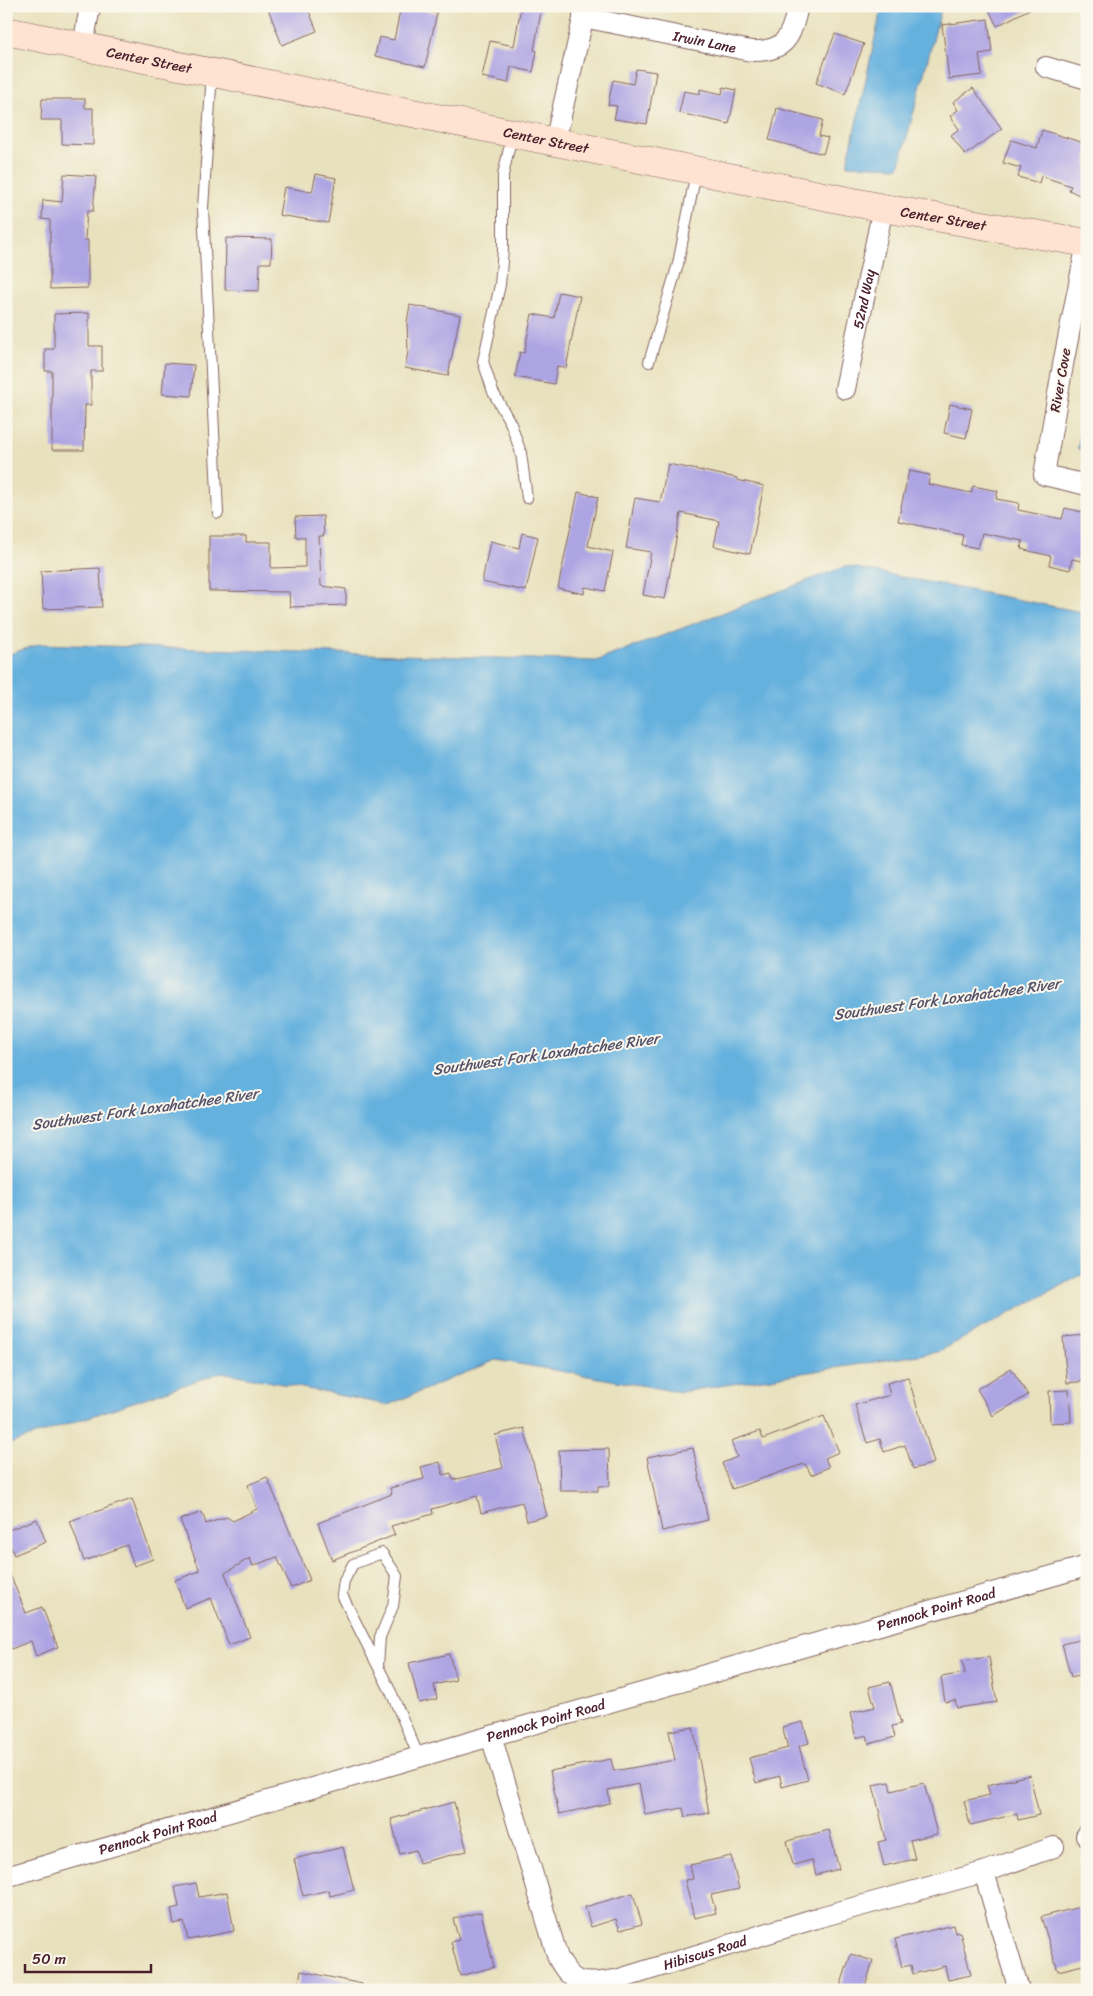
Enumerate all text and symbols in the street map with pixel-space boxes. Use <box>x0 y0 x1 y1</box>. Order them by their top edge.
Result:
street label: Irwin Lane <box>670 23 738 61</box>
street label: Center Street <box>104 40 195 81</box>
street label: Center Street <box>501 120 592 162</box>
street label: Center Street <box>899 199 989 239</box>
street label: 52nd Way <box>846 266 883 331</box>
street label: River Cove <box>1043 346 1078 414</box>
water label: Southwest Fork Loxahatchee River <box>832 970 1065 1028</box>
water label: Southwest Fork Loxahatchee River <box>431 1025 664 1083</box>
water label: Southwest Fork Loxahatchee River <box>30 1080 263 1138</box>
street label: Pennock Point Road <box>874 1580 1000 1638</box>
street label: Pennock Point Road <box>484 1692 610 1750</box>
street label: Pennock Point Road <box>96 1804 222 1862</box>
street label: Hibiscus Road <box>660 1928 752 1978</box>
scale bar <box>25 1941 151 1973</box>
text: 50 m <box>32 1946 67 1972</box>

